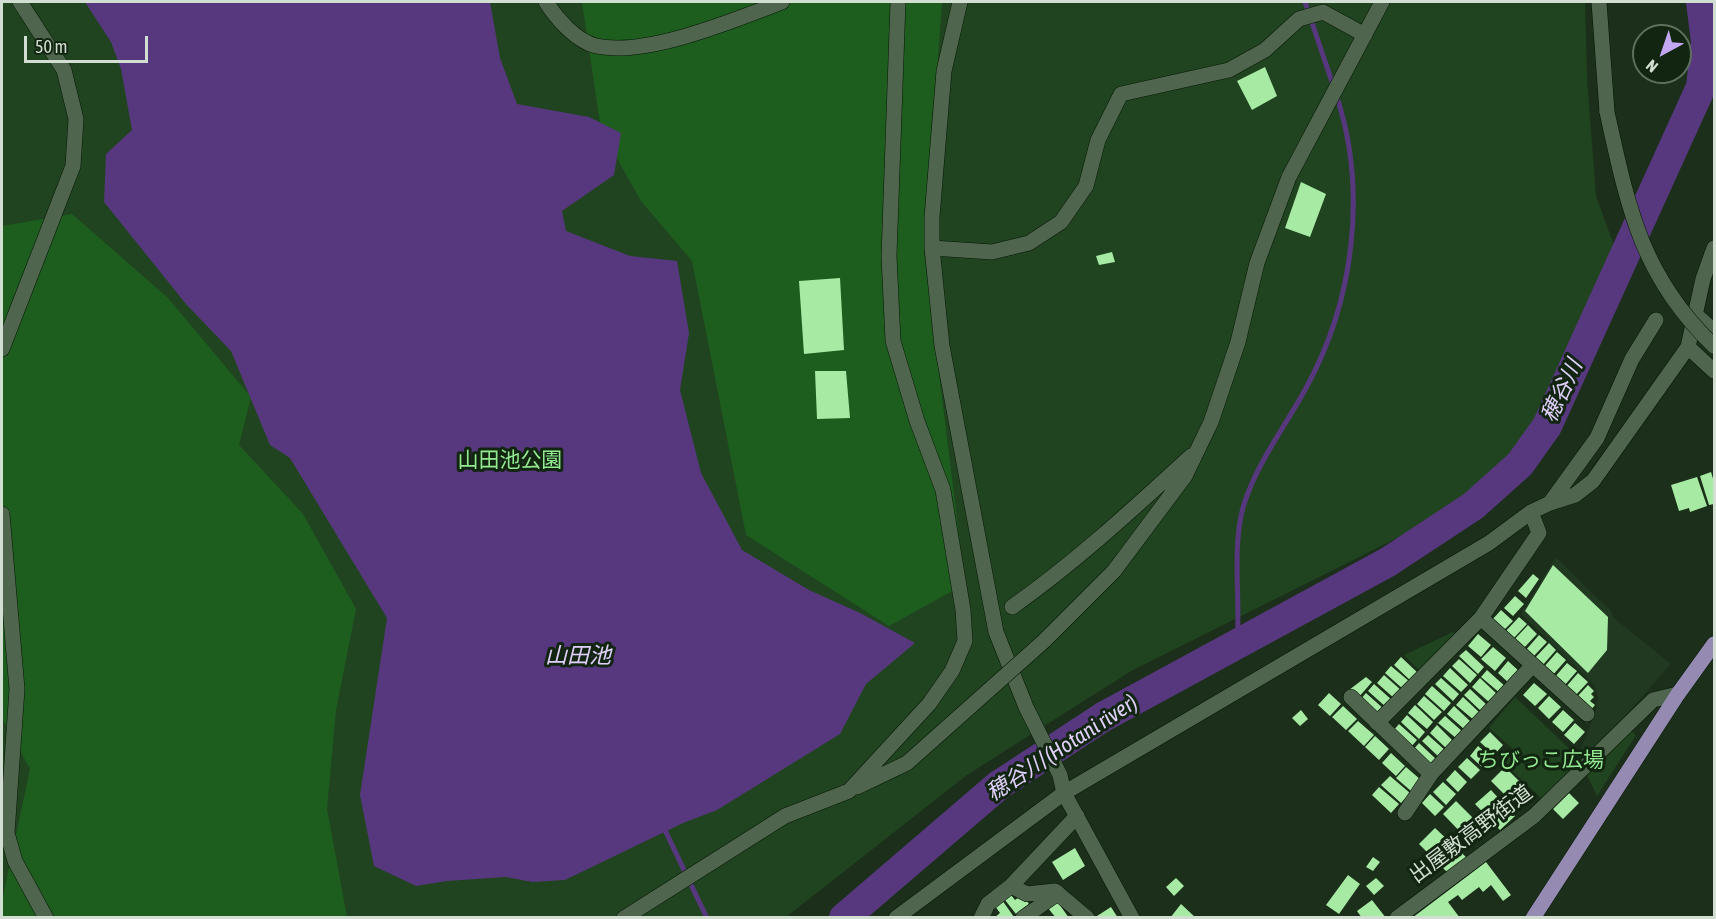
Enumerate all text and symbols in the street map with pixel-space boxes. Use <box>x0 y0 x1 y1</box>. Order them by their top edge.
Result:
scale bar <box>27 24 152 62</box>
north arrow <box>1632 24 1692 84</box>
text: 50 m <box>35 36 67 57</box>
text: N <box>1642 56 1661 76</box>
water label: 穂谷川 <box>1536 356 1588 426</box>
park label: 山田池公園 <box>458 447 562 473</box>
water label: 山田池 <box>545 643 611 669</box>
water label: 穂谷川 (Hotani river) <box>982 689 1142 807</box>
park label: ちびっこ広場 <box>1478 747 1604 773</box>
street label: 出屋敷高野街道 <box>1405 780 1537 888</box>

